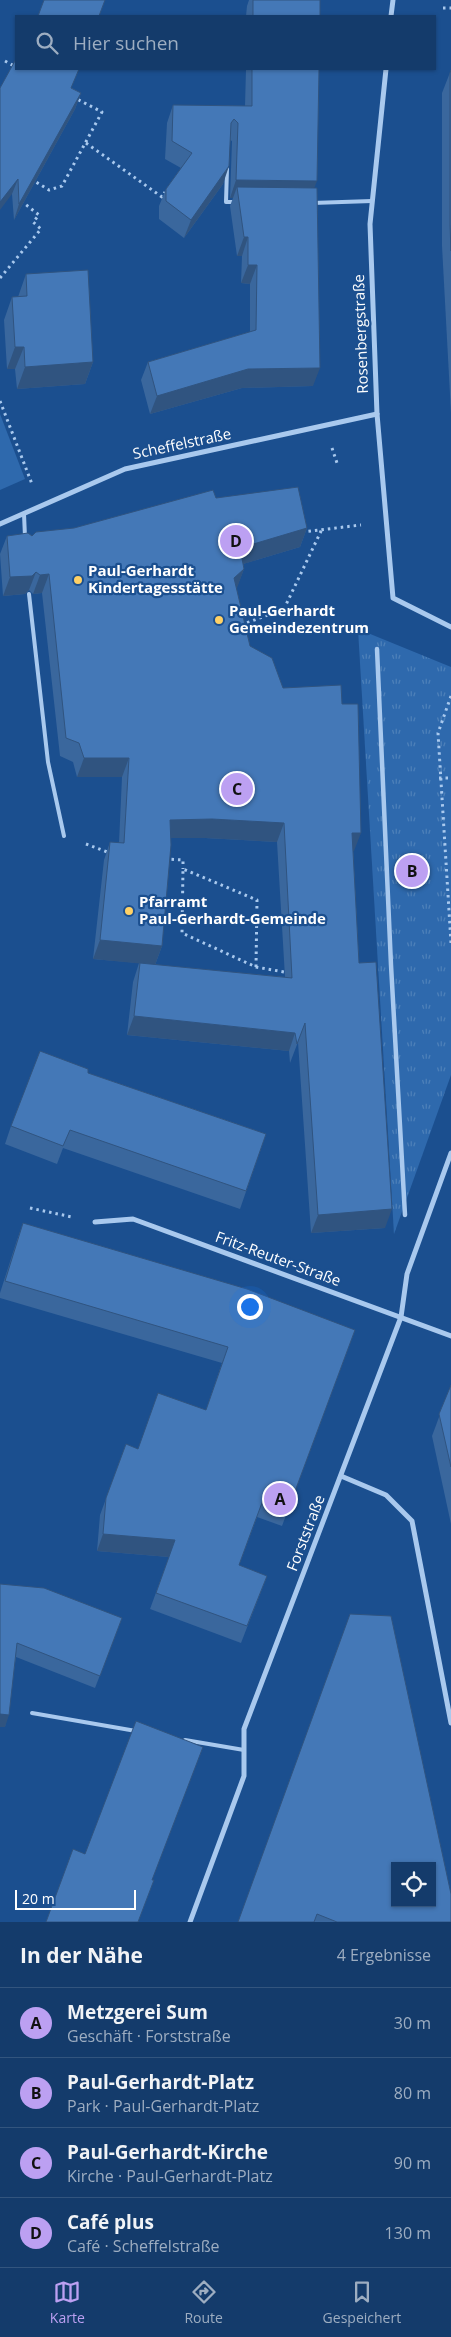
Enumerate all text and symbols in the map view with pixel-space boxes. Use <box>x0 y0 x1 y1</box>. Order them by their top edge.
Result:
search box <box>15 15 436 70</box>
icon: search <box>33 29 61 57</box>
text: Hier suchen <box>73 30 179 56</box>
street label: Rosenbergstraße <box>348 274 372 394</box>
street label: Scheffelstraße <box>131 423 233 463</box>
pin: D <box>220 522 252 560</box>
place label: Paul-Gerhardt Kindertagesstätte <box>88 560 223 597</box>
marker: Paul-Gerhardt Kindertagesstätte <box>72 574 84 586</box>
place label: Paul-Gerhardt Gemeindezentrum <box>229 600 369 637</box>
marker: Paul-Gerhardt Gemeindezentrum <box>213 614 225 626</box>
pin: C <box>221 770 253 808</box>
pin: B <box>396 852 428 890</box>
place label: Pfarramt Paul-Gerhardt-Gemeinde <box>139 891 326 928</box>
marker: Pfarramt Paul-Gerhardt-Gemeinde <box>123 905 135 917</box>
street label: Fritz-Reuter-Straße <box>213 1226 344 1290</box>
your location <box>237 1294 263 1320</box>
pin: A <box>264 1480 296 1518</box>
street label: Forststraße <box>281 1492 329 1574</box>
map controls <box>391 1862 436 1907</box>
button: locate <box>391 1862 436 1907</box>
scale bar <box>15 1887 136 1910</box>
text: 20 m <box>22 1889 55 1908</box>
text: In der Nähe <box>20 1941 143 1969</box>
text: 4 Ergebnisse <box>337 1944 431 1966</box>
text: Metzgerei Sum <box>67 1999 208 2025</box>
text: A <box>30 2012 42 2034</box>
text: 30 m <box>394 2012 431 2034</box>
text: Geschäft · Forststraße <box>67 2025 231 2047</box>
text: Paul-Gerhardt-Platz <box>67 2069 254 2095</box>
text: B <box>31 2082 41 2104</box>
text: 80 m <box>394 2082 431 2104</box>
text: Park · Paul-Gerhardt-Platz <box>67 2095 259 2117</box>
text: Paul-Gerhardt-Kirche <box>67 2139 268 2165</box>
text: C <box>31 2152 41 2174</box>
text: 90 m <box>394 2152 431 2174</box>
text: Kirche · Paul-Gerhardt-Platz <box>67 2165 273 2187</box>
text: Café plus <box>67 2209 154 2235</box>
text: D <box>30 2222 42 2244</box>
text: 130 m <box>385 2222 431 2244</box>
text: Café · Scheffelstraße <box>67 2235 220 2257</box>
tab: Karte <box>50 2278 85 2327</box>
tab: Route <box>184 2278 223 2327</box>
tab: Gespeichert <box>323 2278 401 2327</box>

